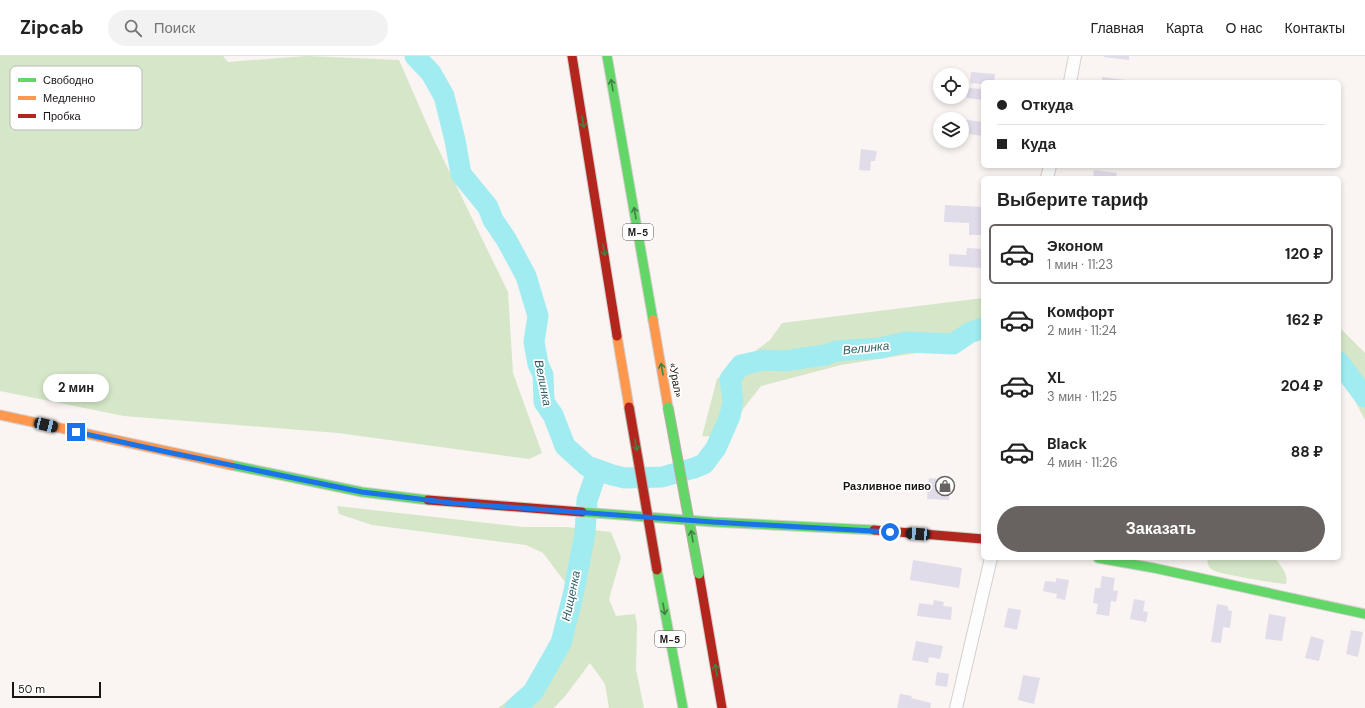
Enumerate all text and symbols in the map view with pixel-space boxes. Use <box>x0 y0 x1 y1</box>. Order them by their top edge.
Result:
search box <box>108 10 388 46</box>
text: Zipcab <box>20 15 84 40</box>
icon: search <box>122 17 144 39</box>
text: Поиск <box>154 18 195 38</box>
text: Главная <box>1091 19 1144 37</box>
text: Карта <box>1166 19 1203 37</box>
text: О нас <box>1225 19 1263 37</box>
text: Контакты <box>1285 19 1345 37</box>
legend <box>10 66 142 130</box>
map controls <box>933 68 969 148</box>
button: locate <box>933 68 969 104</box>
text: Свободно <box>43 73 94 87</box>
one-way arrow <box>608 79 616 92</box>
text: Медленно <box>43 91 95 105</box>
text: Откуда <box>1021 95 1073 115</box>
text: Пробка <box>43 109 81 123</box>
button: layers <box>933 112 969 148</box>
one-way arrow <box>579 115 587 128</box>
text: Куда <box>1021 134 1056 154</box>
text: Выберите тариф <box>997 188 1148 212</box>
one-way arrow <box>631 207 639 220</box>
road number: М-5 <box>623 224 653 240</box>
icon: car <box>999 236 1035 272</box>
text: Эконом <box>1047 236 1103 256</box>
one-way arrow <box>600 243 608 256</box>
text: 120 ₽ <box>1285 244 1323 264</box>
text: 1 мин · 11:23 <box>1047 256 1113 273</box>
icon: car <box>999 302 1035 338</box>
text: Комфорт <box>1047 302 1114 322</box>
text: 162 ₽ <box>1286 310 1323 330</box>
text: 2 мин · 11:24 <box>1047 322 1117 339</box>
water label: Велинка <box>842 338 890 358</box>
water label: Велинка <box>531 359 555 408</box>
street label: «Урал» <box>666 362 686 399</box>
one-way arrow <box>658 363 666 376</box>
icon: car <box>999 368 1035 404</box>
text: XL <box>1047 368 1065 388</box>
callout: 2 мин <box>43 374 109 402</box>
text: 204 ₽ <box>1281 376 1323 396</box>
text: 2 мин <box>58 379 94 396</box>
text: 3 мин · 11:25 <box>1047 388 1117 405</box>
car <box>33 416 59 434</box>
route end <box>67 423 85 441</box>
icon: car <box>999 434 1035 470</box>
text: Black <box>1047 434 1087 454</box>
one-way arrow <box>632 438 640 451</box>
text: 88 ₽ <box>1291 442 1323 462</box>
text: 4 мин · 11:26 <box>1047 454 1118 471</box>
shop icon: Разливное пиво <box>934 475 956 497</box>
place label: Разливное пиво <box>843 479 931 493</box>
button: Заказать <box>997 506 1325 552</box>
route start <box>881 523 899 541</box>
car <box>906 527 930 541</box>
one-way arrow <box>688 529 696 542</box>
water label: Нищенка <box>558 569 584 623</box>
one-way arrow <box>661 602 669 615</box>
road number: М-5 <box>655 631 685 647</box>
one-way arrow <box>711 663 719 676</box>
scale bar <box>12 680 101 699</box>
text: 50 m <box>18 682 45 696</box>

